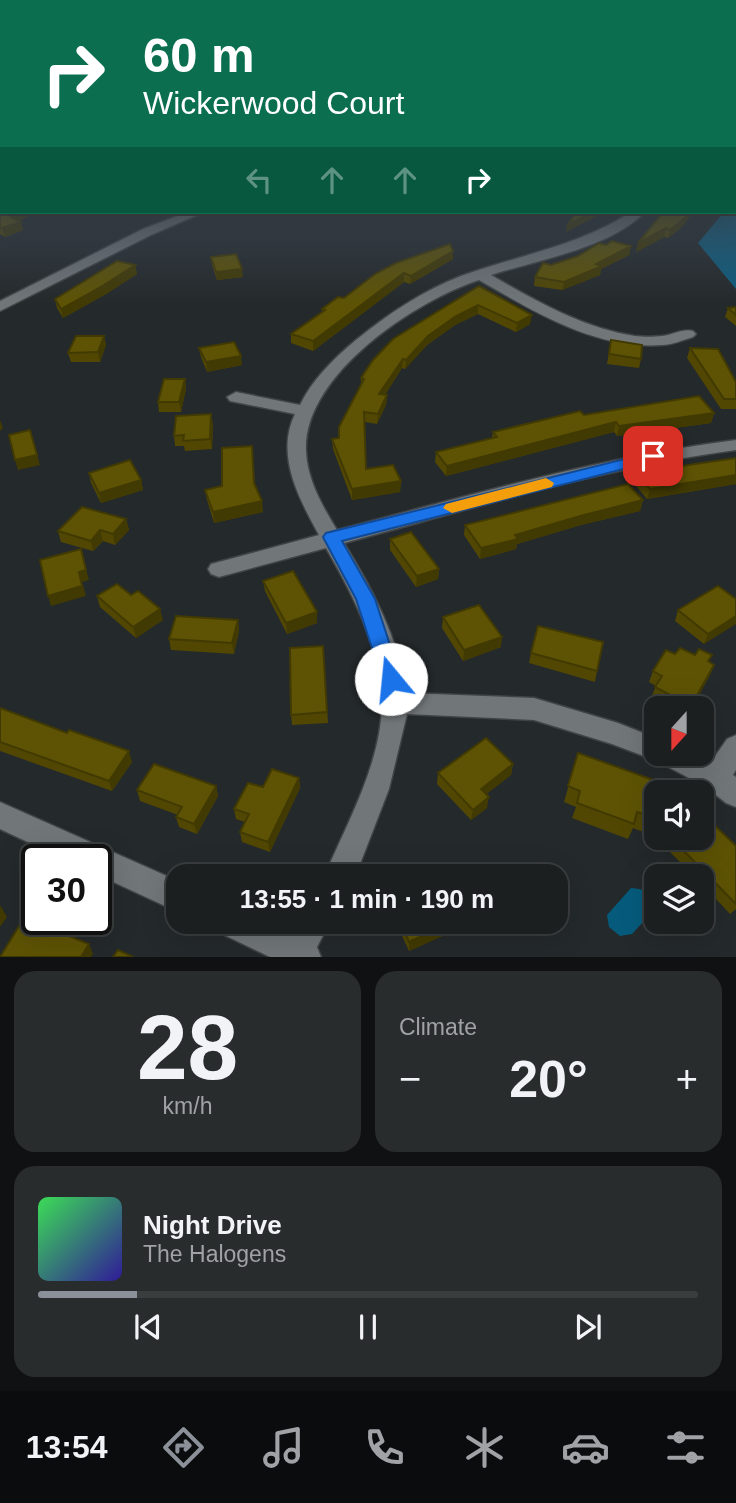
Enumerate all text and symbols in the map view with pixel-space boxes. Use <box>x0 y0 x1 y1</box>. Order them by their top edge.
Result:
icon: right <box>28 28 119 119</box>
text: 60 m <box>143 28 255 82</box>
text: Wickerwood Court <box>143 85 404 121</box>
icon: left <box>240 161 278 199</box>
icon: ahead <box>313 161 351 199</box>
icon: ahead <box>386 161 424 199</box>
icon: right <box>459 161 497 199</box>
pin <box>623 426 683 486</box>
icon: arrive <box>634 437 672 475</box>
position arrow <box>354 642 428 716</box>
north arrow <box>644 696 714 766</box>
map controls <box>644 696 714 934</box>
button: sound <box>644 780 714 850</box>
speed limit sign: 30 <box>21 844 112 935</box>
button: layers <box>644 864 714 934</box>
text: 13:55 · 1 min · 190 m <box>240 884 494 914</box>
text: 28 <box>137 997 238 1098</box>
text: Climate <box>399 1014 477 1040</box>
text: 20° <box>509 1050 588 1108</box>
text: − <box>399 1058 421 1100</box>
text: + <box>676 1058 698 1100</box>
text: km/h <box>163 1093 212 1119</box>
text: Night Drive <box>143 1210 282 1240</box>
text: The Halogens <box>143 1241 286 1267</box>
icon: previous <box>129 1308 167 1346</box>
icon: pause <box>349 1308 387 1346</box>
icon: next <box>569 1308 607 1346</box>
icon: directions <box>159 1423 208 1472</box>
icon: music <box>259 1423 308 1472</box>
icon: phone <box>360 1423 409 1472</box>
icon: climate <box>460 1423 509 1472</box>
icon: car <box>561 1423 610 1472</box>
icon: filters <box>661 1423 710 1472</box>
text: 13:54 <box>26 1429 108 1465</box>

